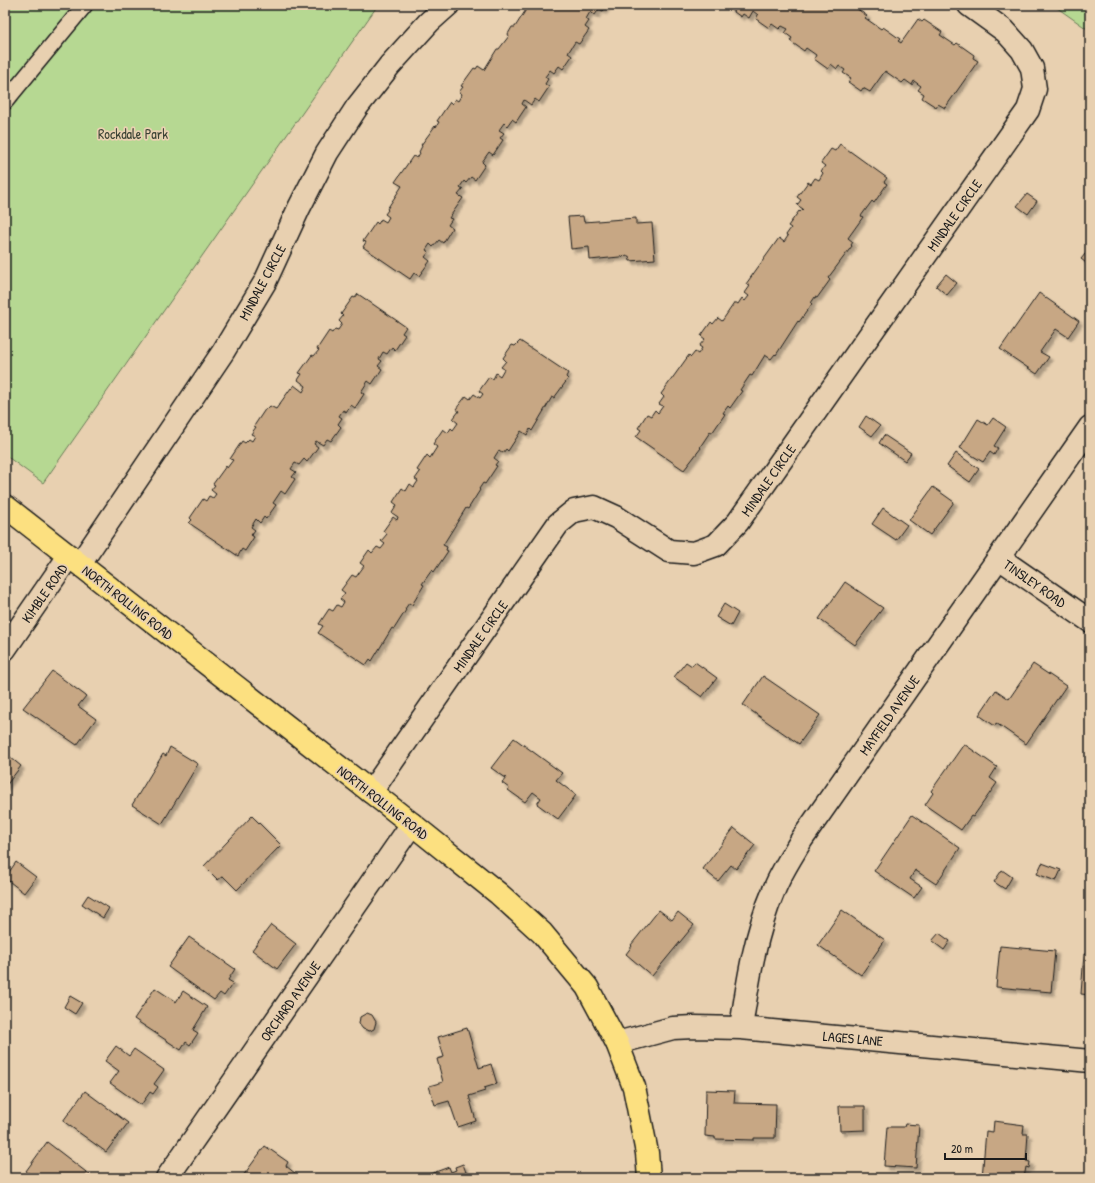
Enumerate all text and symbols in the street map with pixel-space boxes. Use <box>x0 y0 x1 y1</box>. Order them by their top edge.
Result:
park label: Rockdale Park <box>98 124 168 143</box>
street label: MINDALE CIRCLE <box>922 175 986 255</box>
street label: MINDALE CIRCLE <box>234 241 290 323</box>
street label: MINDALE CIRCLE <box>736 440 800 520</box>
street label: TINSLEY ROAD <box>1000 555 1070 612</box>
street label: KIMBLE ROAD <box>17 559 72 626</box>
street label: NORTH ROLLING ROAD <box>79 560 178 644</box>
street label: MINDALE CIRCLE <box>448 596 512 676</box>
street label: MAYFIELD AVENUE <box>854 671 924 759</box>
street label: NORTH ROLLING ROAD <box>334 760 433 844</box>
street label: ORCHARD AVENUE <box>255 957 325 1045</box>
street label: LAGES LANE <box>822 1026 884 1050</box>
scale bar <box>945 1135 1026 1161</box>
text: 20 m <box>951 1140 973 1157</box>

